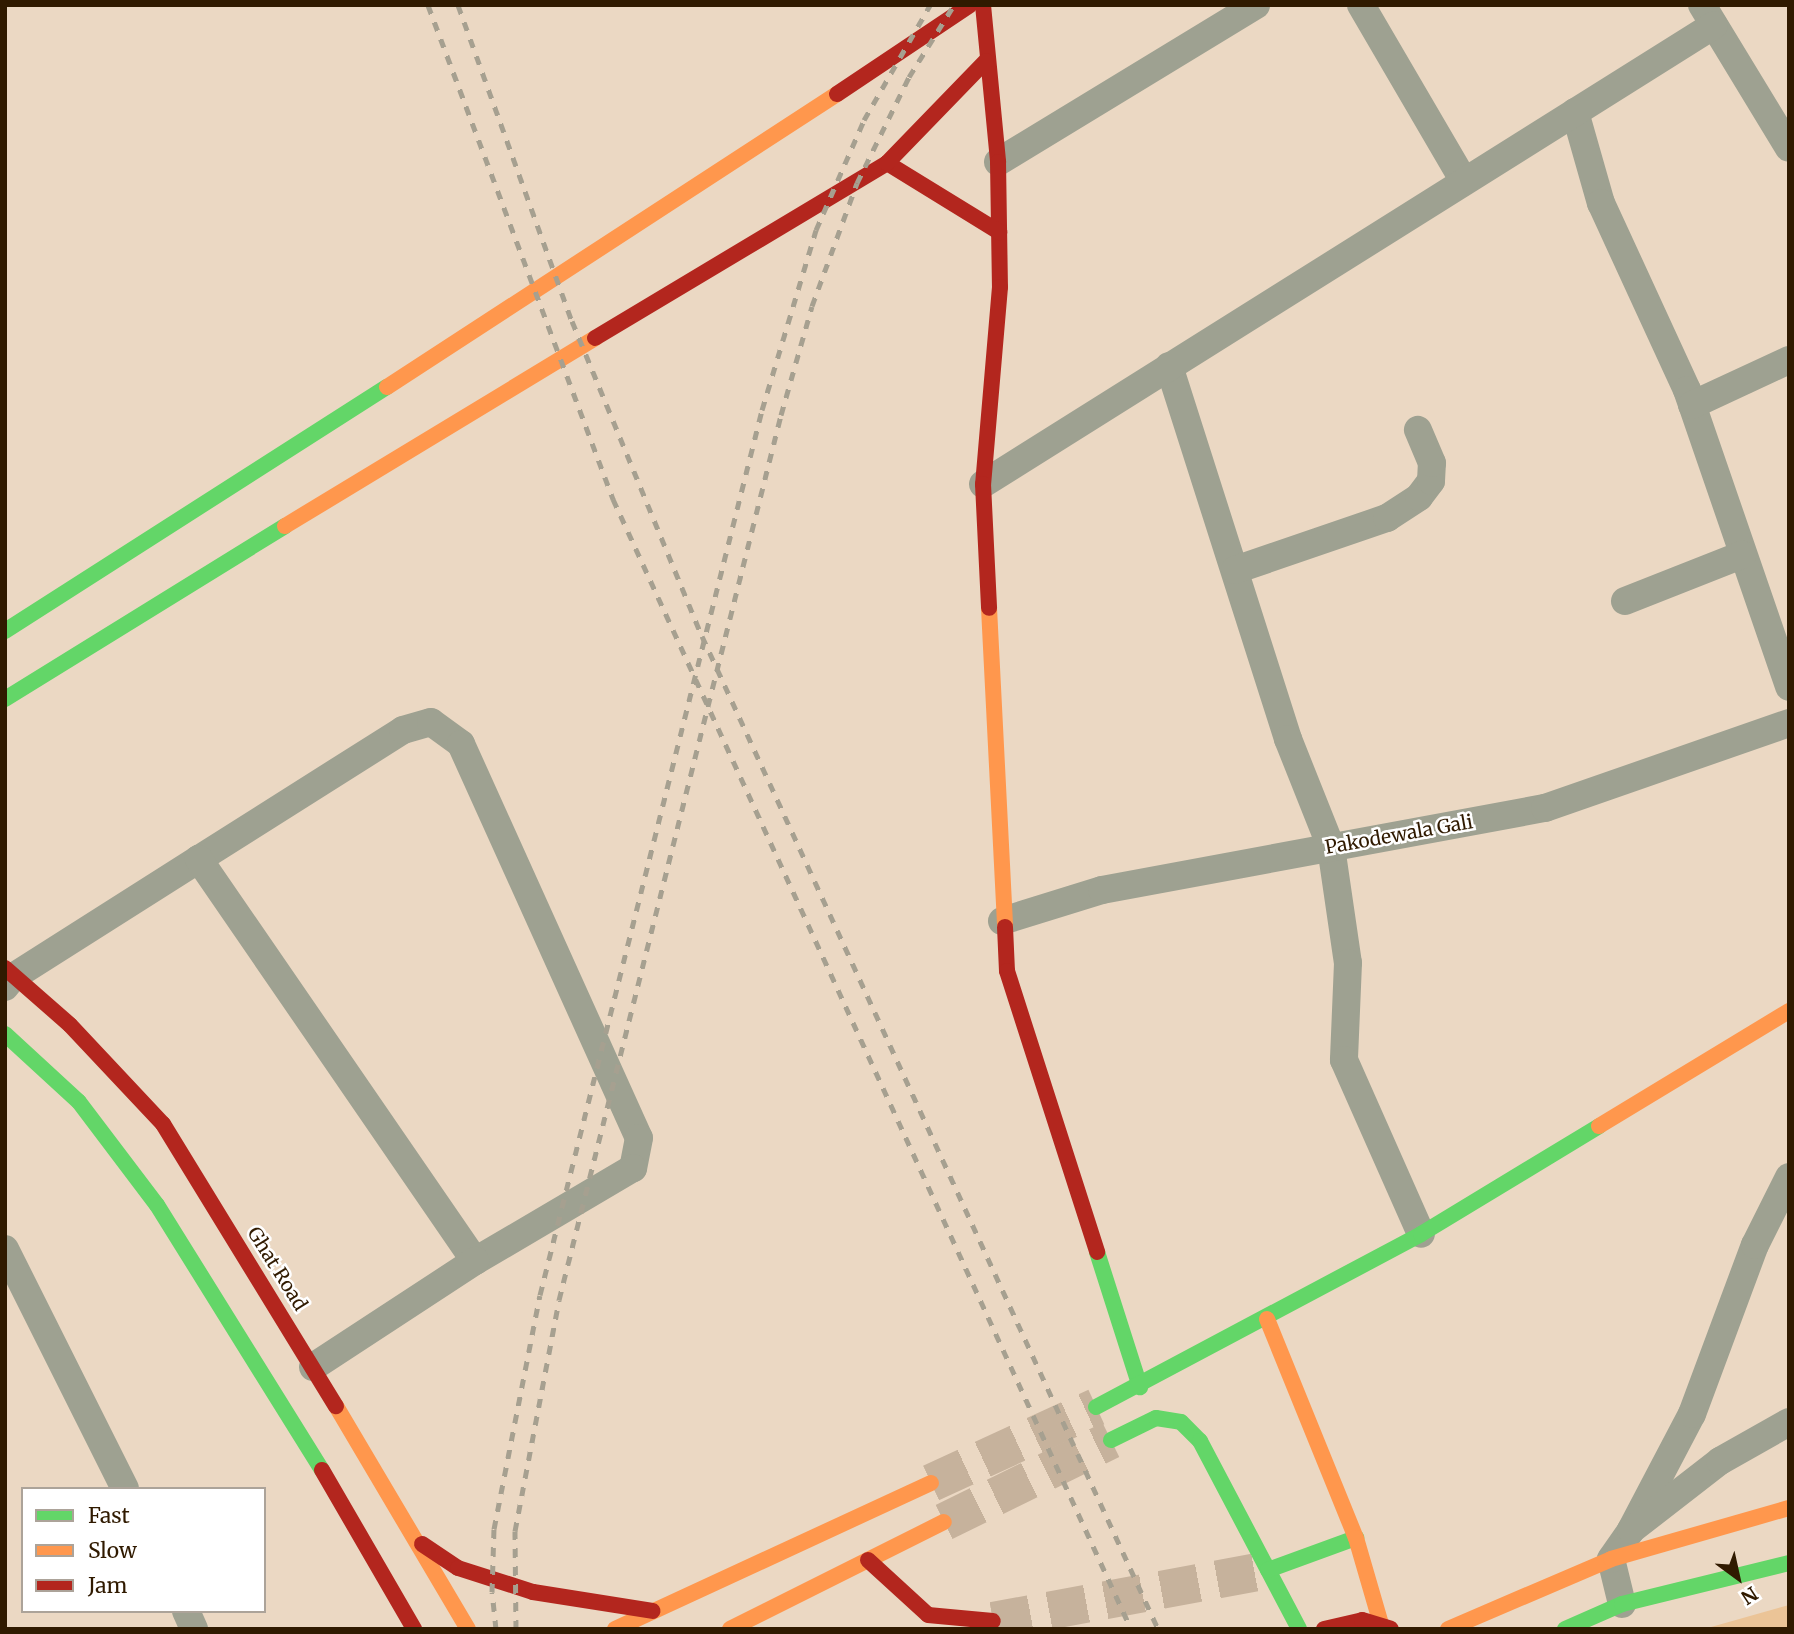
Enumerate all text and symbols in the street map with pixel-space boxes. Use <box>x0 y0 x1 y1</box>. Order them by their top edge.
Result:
street label: Pakodewala Gali <box>1323 811 1475 859</box>
street label: Ghat Road <box>242 1223 312 1315</box>
legend <box>21 1487 266 1613</box>
text: Fast <box>88 1502 130 1529</box>
text: Slow <box>88 1537 137 1564</box>
north arrow <box>1703 1543 1773 1613</box>
text: Jam <box>88 1572 127 1599</box>
text: N <box>1737 1581 1762 1610</box>

